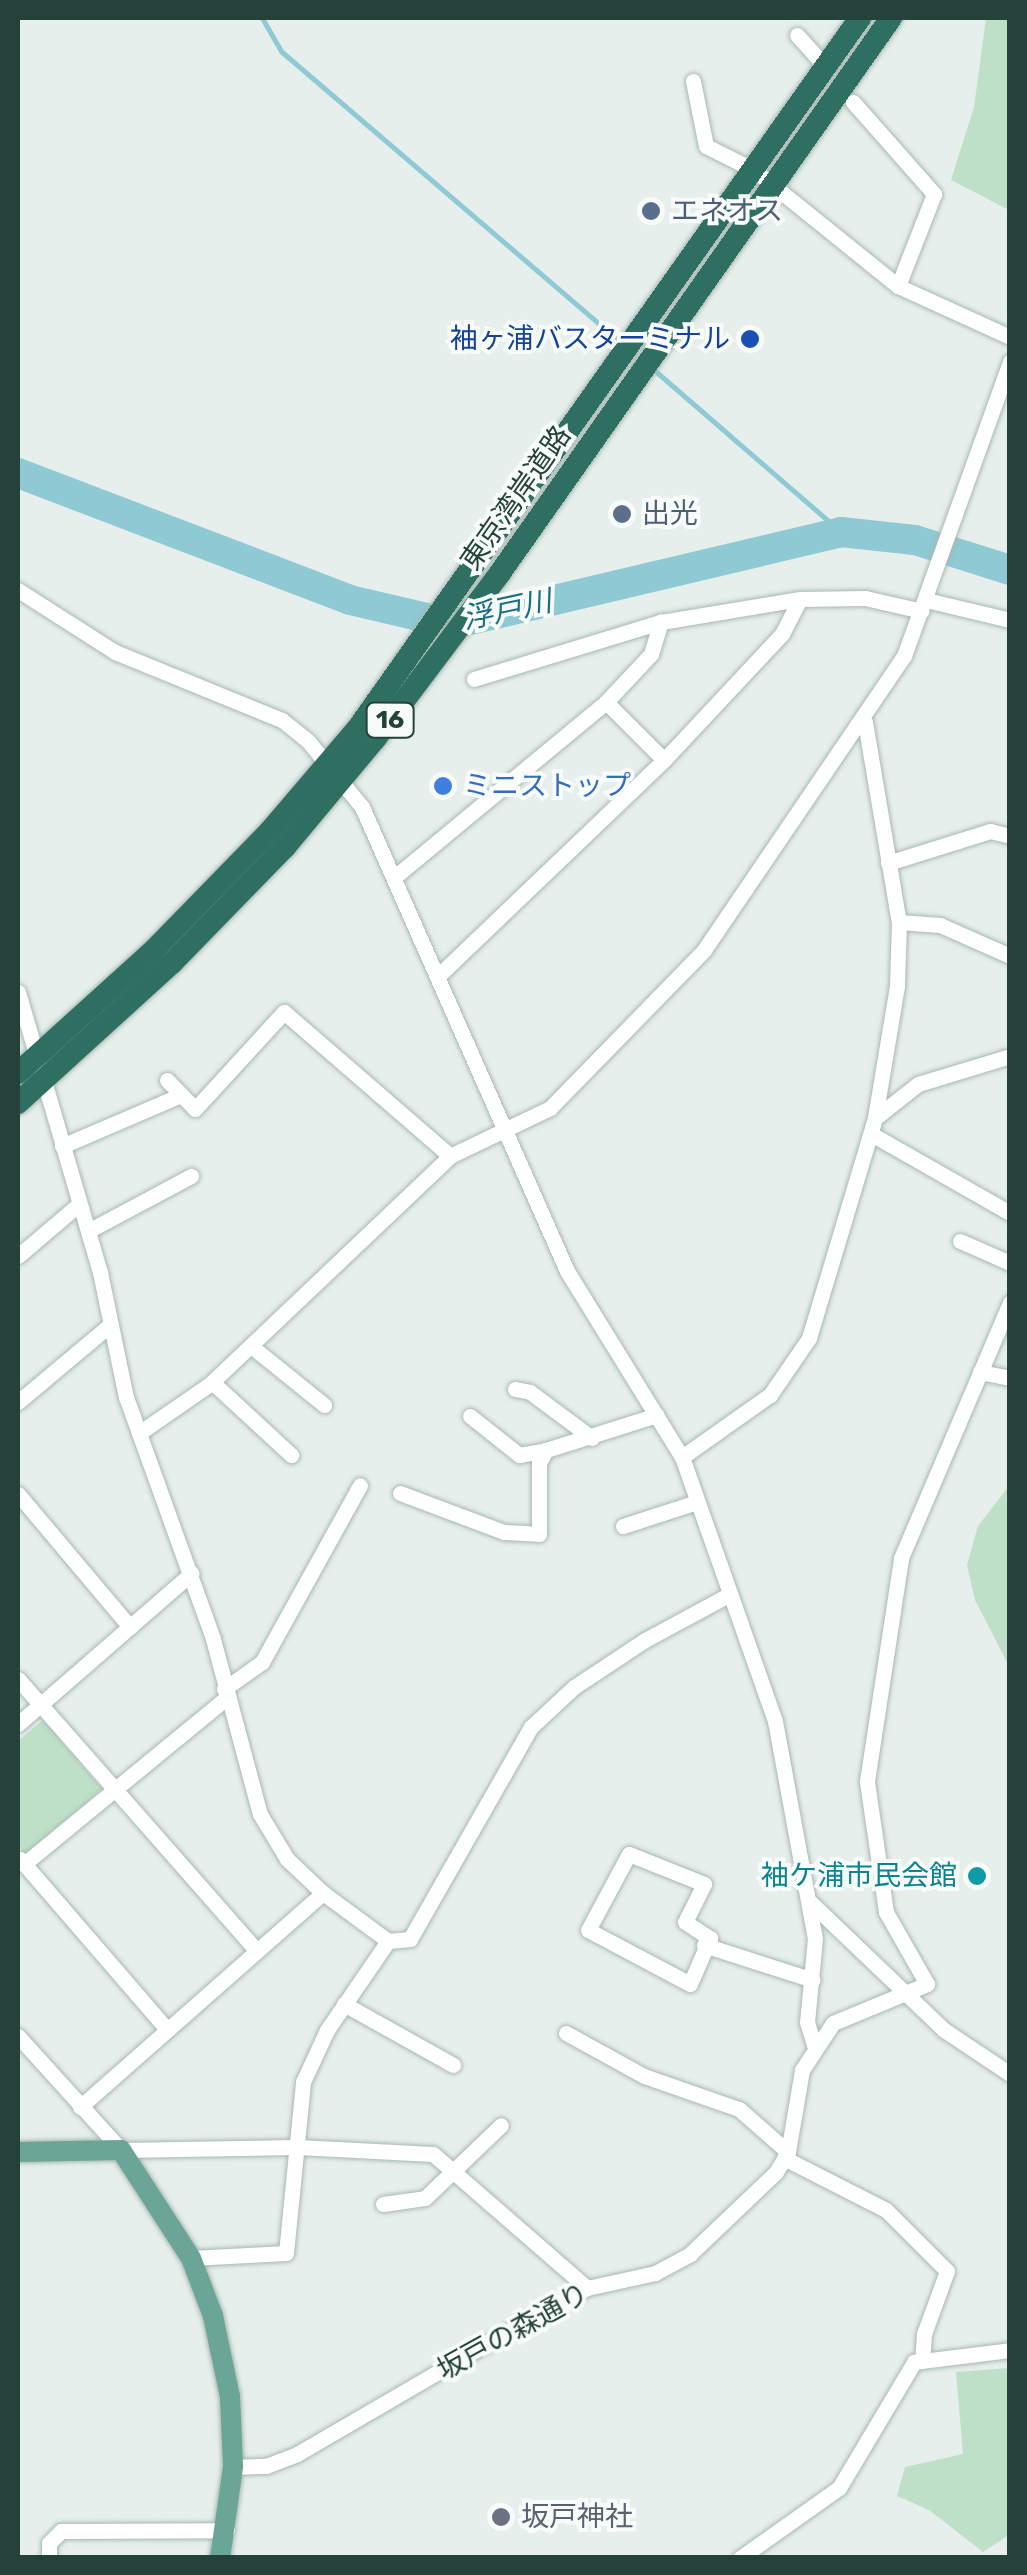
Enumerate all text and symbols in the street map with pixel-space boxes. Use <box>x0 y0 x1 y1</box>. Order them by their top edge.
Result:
place label: エネオス <box>671 194 783 228</box>
marker: エネオス <box>640 200 662 222</box>
place label: 袖ヶ浦バスターミナル <box>450 322 730 356</box>
marker: 袖ヶ浦バスターミナル <box>739 328 761 350</box>
street label: 東京湾岸道路 <box>454 420 578 576</box>
place label: 出光 <box>642 497 698 531</box>
marker: 出光 <box>611 503 633 525</box>
water label: 浮戸川 <box>459 583 555 637</box>
road number: 16 <box>365 700 415 740</box>
place label: ミニストップ <box>463 769 631 803</box>
marker: ミニストップ <box>432 775 454 797</box>
place label: 袖ケ浦市民会館 <box>761 1859 957 1893</box>
marker: 袖ケ浦市民会館 <box>966 1865 988 1887</box>
street label: 坂戸の森通り <box>431 2277 595 2387</box>
place label: 坂戸神社 <box>521 2500 633 2534</box>
marker: 坂戸神社 <box>490 2506 512 2528</box>

